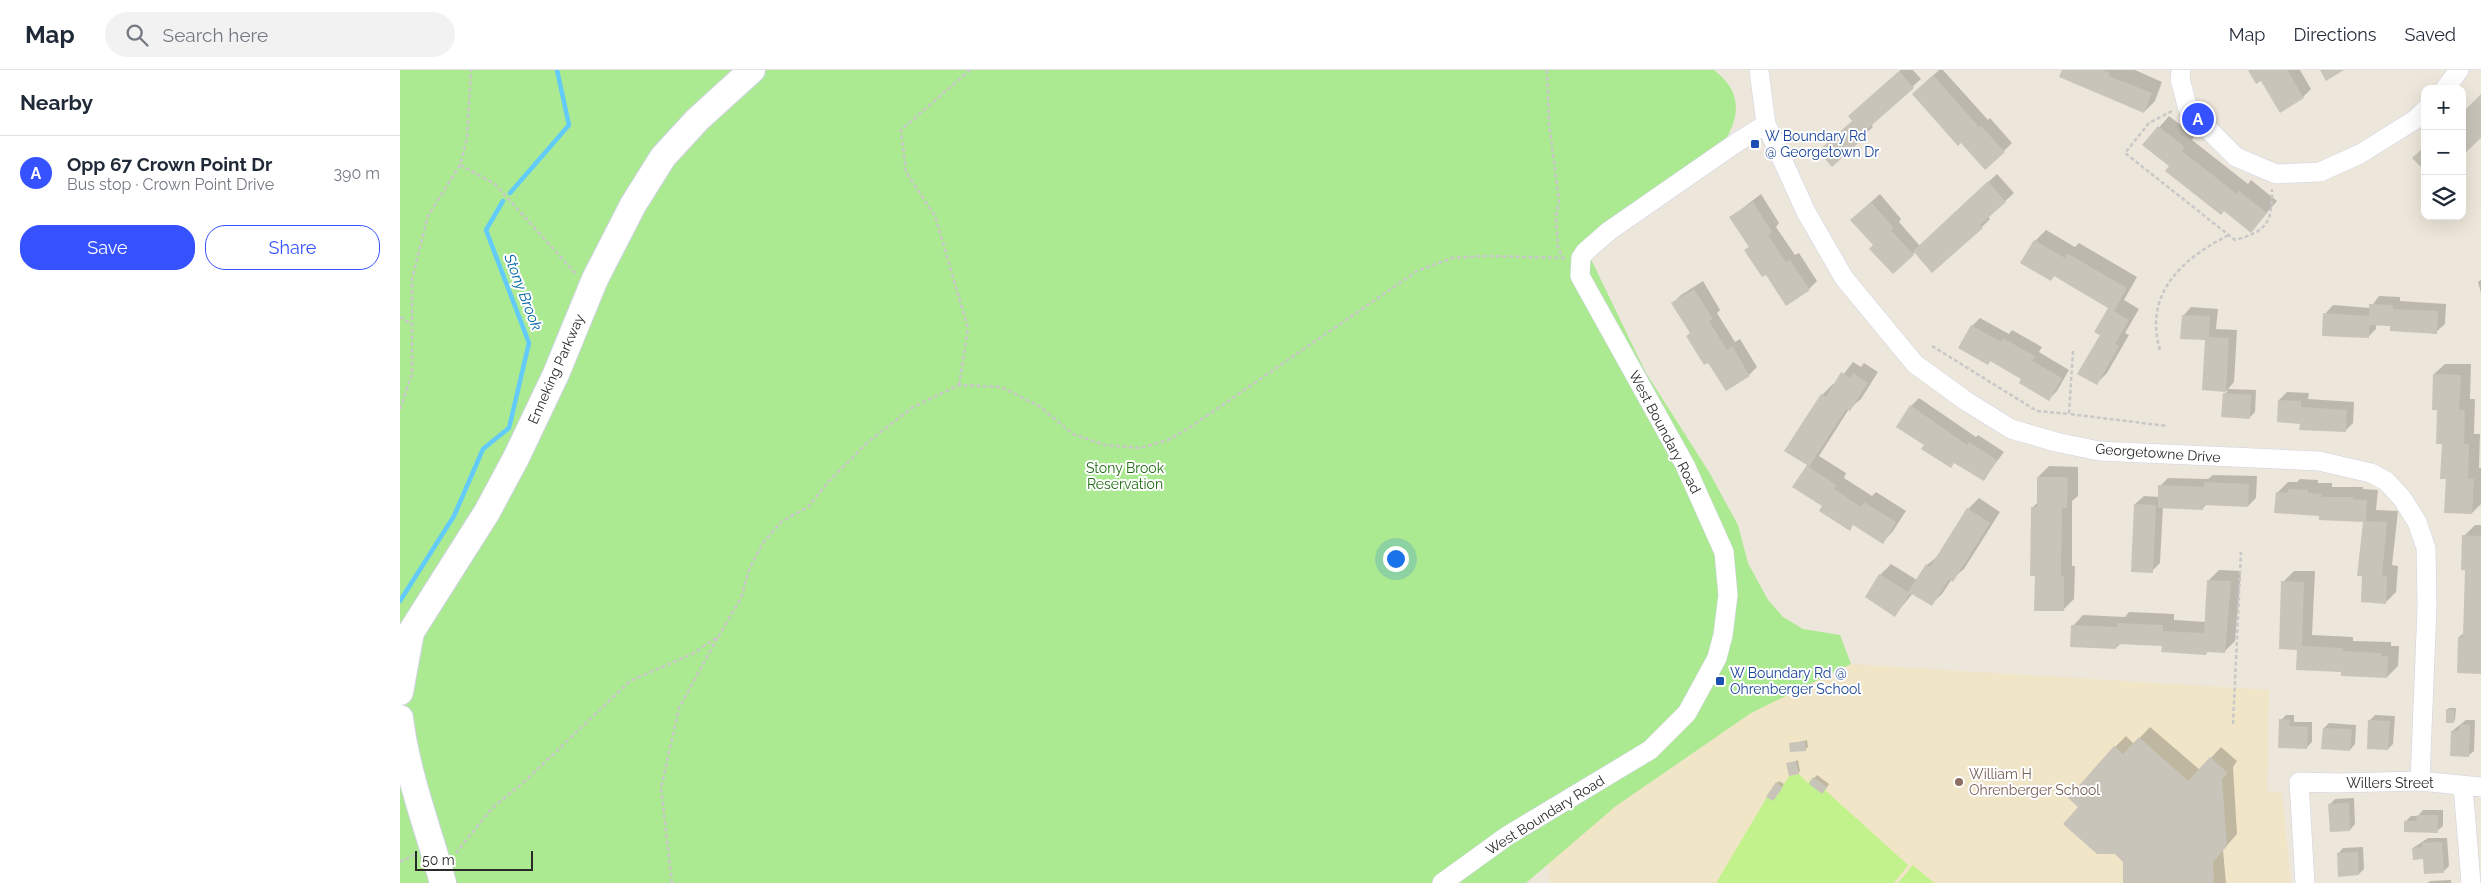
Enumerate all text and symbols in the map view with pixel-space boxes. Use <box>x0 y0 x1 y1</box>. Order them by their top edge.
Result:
search box <box>105 12 455 57</box>
text: Map <box>25 20 75 49</box>
icon: search <box>123 21 151 49</box>
text: Search here <box>163 24 268 46</box>
text: Map <box>2229 24 2265 45</box>
text: Directions <box>2293 24 2377 45</box>
text: Saved <box>2405 24 2456 45</box>
map controls <box>2421 85 2466 220</box>
button: + <box>2421 85 2466 130</box>
text: Nearby <box>20 90 93 115</box>
pin: A <box>2182 100 2214 138</box>
place label: W Boundary Rd @ Georgetown Dr <box>1765 128 1879 160</box>
button: − <box>2421 130 2466 175</box>
marker: W Boundary Rd @ Georgetown Dr <box>1749 138 1761 150</box>
text: Opp 67 Crown Point Dr <box>67 153 272 175</box>
text: A <box>31 164 41 183</box>
text: 390 m <box>334 164 380 183</box>
text: Bus stop · Crown Point Drive <box>67 175 274 194</box>
button: layers <box>2421 175 2466 220</box>
button: Save <box>20 225 195 270</box>
button: Share <box>205 225 380 270</box>
water label: Stony Brook <box>500 250 546 333</box>
street label: Enneking Parkway <box>525 311 588 426</box>
street label: West Boundary Road <box>1626 368 1704 496</box>
street label: Georgetowne Drive <box>2095 441 2221 465</box>
park label: Stony Brook Reservation <box>1086 460 1165 492</box>
your location <box>1383 546 1409 572</box>
place label: W Boundary Rd @ Ohrenberger School <box>1730 665 1861 697</box>
marker: W Boundary Rd @ Ohrenberger School <box>1714 675 1726 687</box>
place label: William H Ohrenberger School <box>1969 766 2100 798</box>
street label: West Boundary Road <box>1483 772 1607 858</box>
street label: Willers Street <box>2346 775 2434 791</box>
marker: William H Ohrenberger School <box>1953 776 1965 788</box>
scale bar <box>415 848 532 871</box>
text: 50 m <box>422 852 455 868</box>

